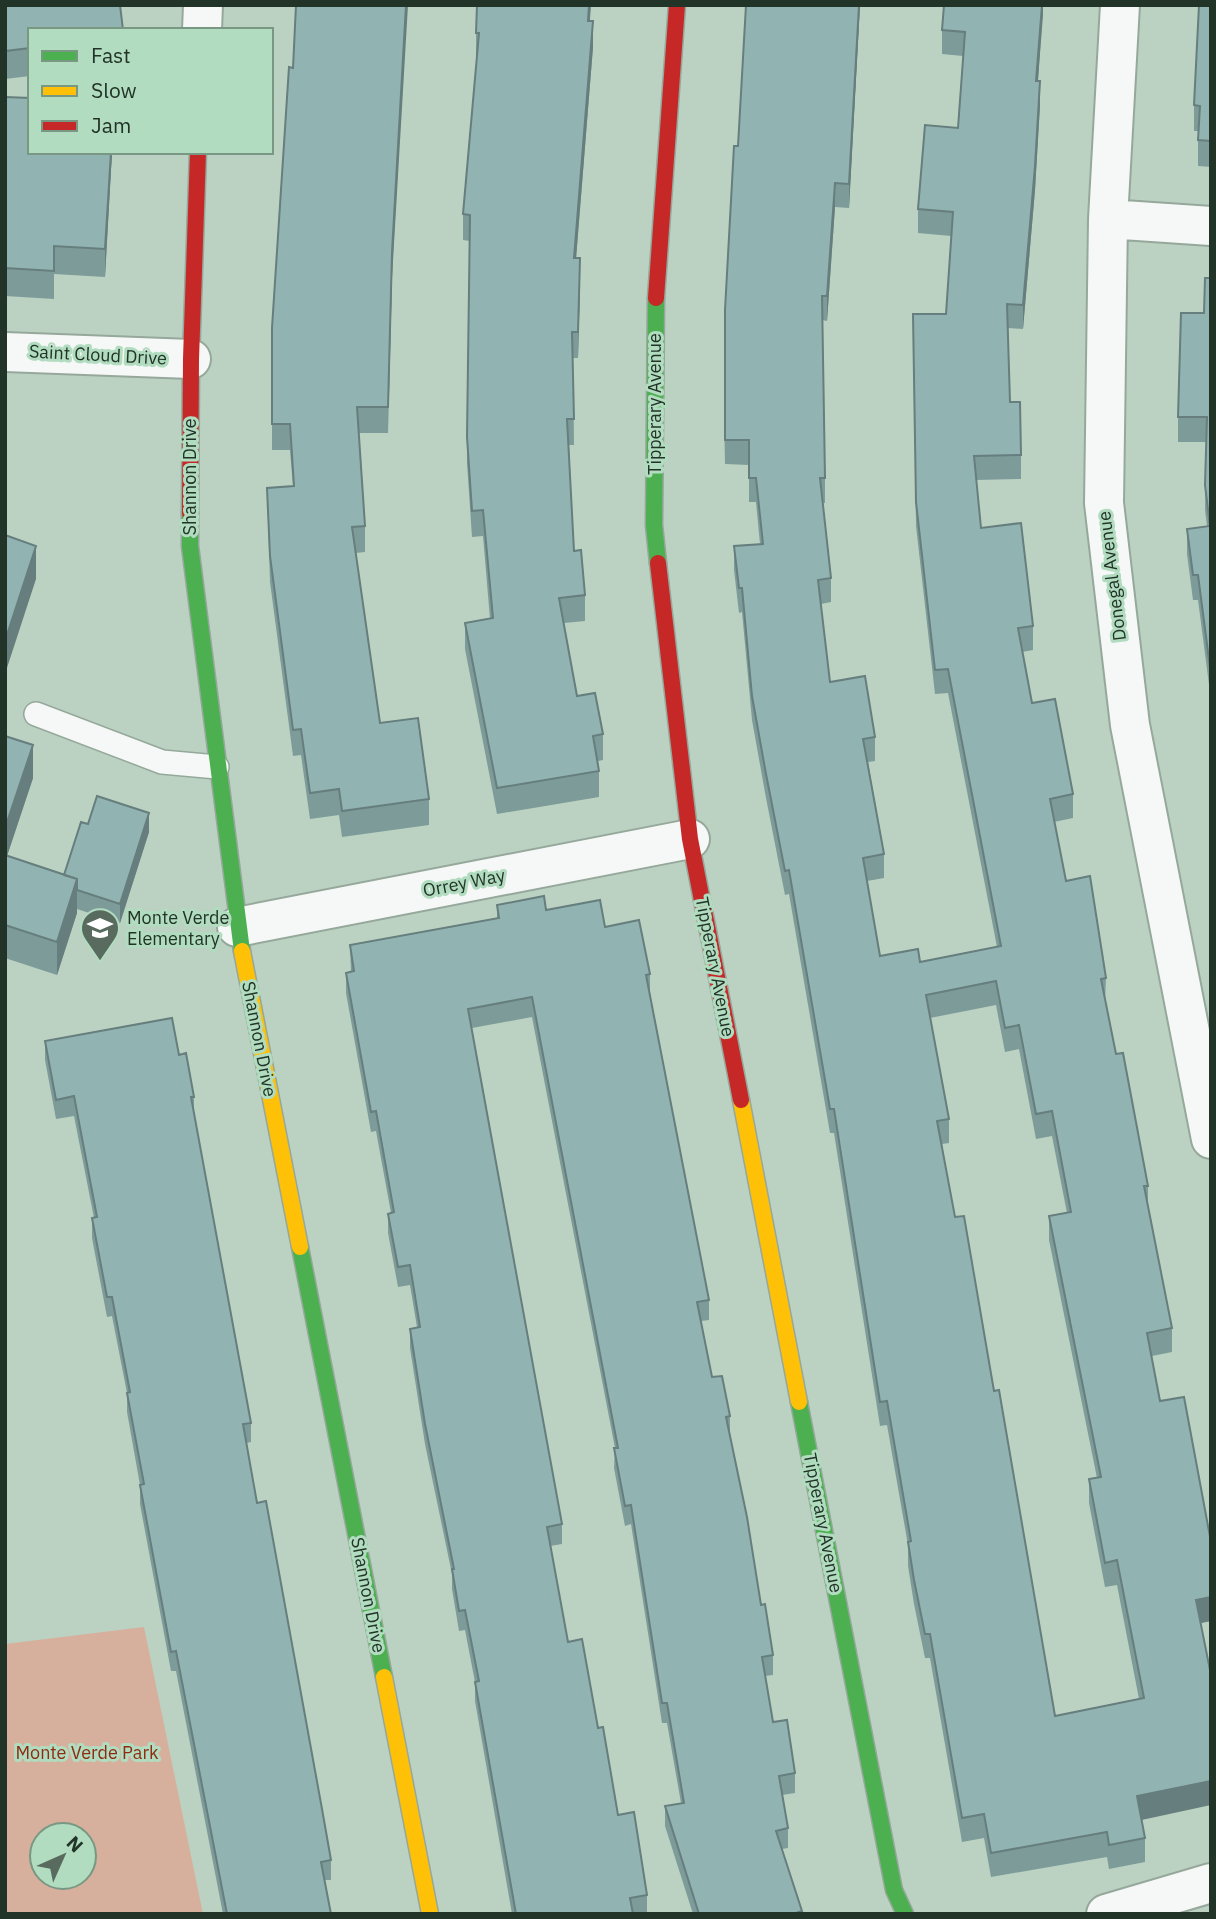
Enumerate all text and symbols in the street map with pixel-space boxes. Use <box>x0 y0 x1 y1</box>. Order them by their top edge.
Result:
legend <box>28 28 273 154</box>
text: Fast <box>91 41 131 69</box>
text: Slow <box>91 76 137 104</box>
text: Jam <box>91 111 131 139</box>
street label: Tipperary Avenue <box>643 333 666 475</box>
street label: Saint Cloud Drive <box>28 339 168 370</box>
street label: Shannon Drive <box>178 418 201 536</box>
street label: Donegal Avenue <box>1092 510 1131 642</box>
street label: Orrey Way <box>421 863 507 902</box>
street label: Tipperary Avenue <box>691 895 740 1039</box>
place label: Monte Verde Elementary <box>127 906 230 950</box>
school or university icon: Monte Verde Elementary <box>79 907 121 962</box>
street label: Shannon Drive <box>237 979 282 1099</box>
street label: Tipperary Avenue <box>799 1451 848 1595</box>
street label: Shannon Drive <box>346 1535 391 1655</box>
park label: Monte Verde Park <box>15 1741 159 1764</box>
north arrow <box>28 1821 98 1891</box>
text: N <box>62 1831 88 1857</box>

